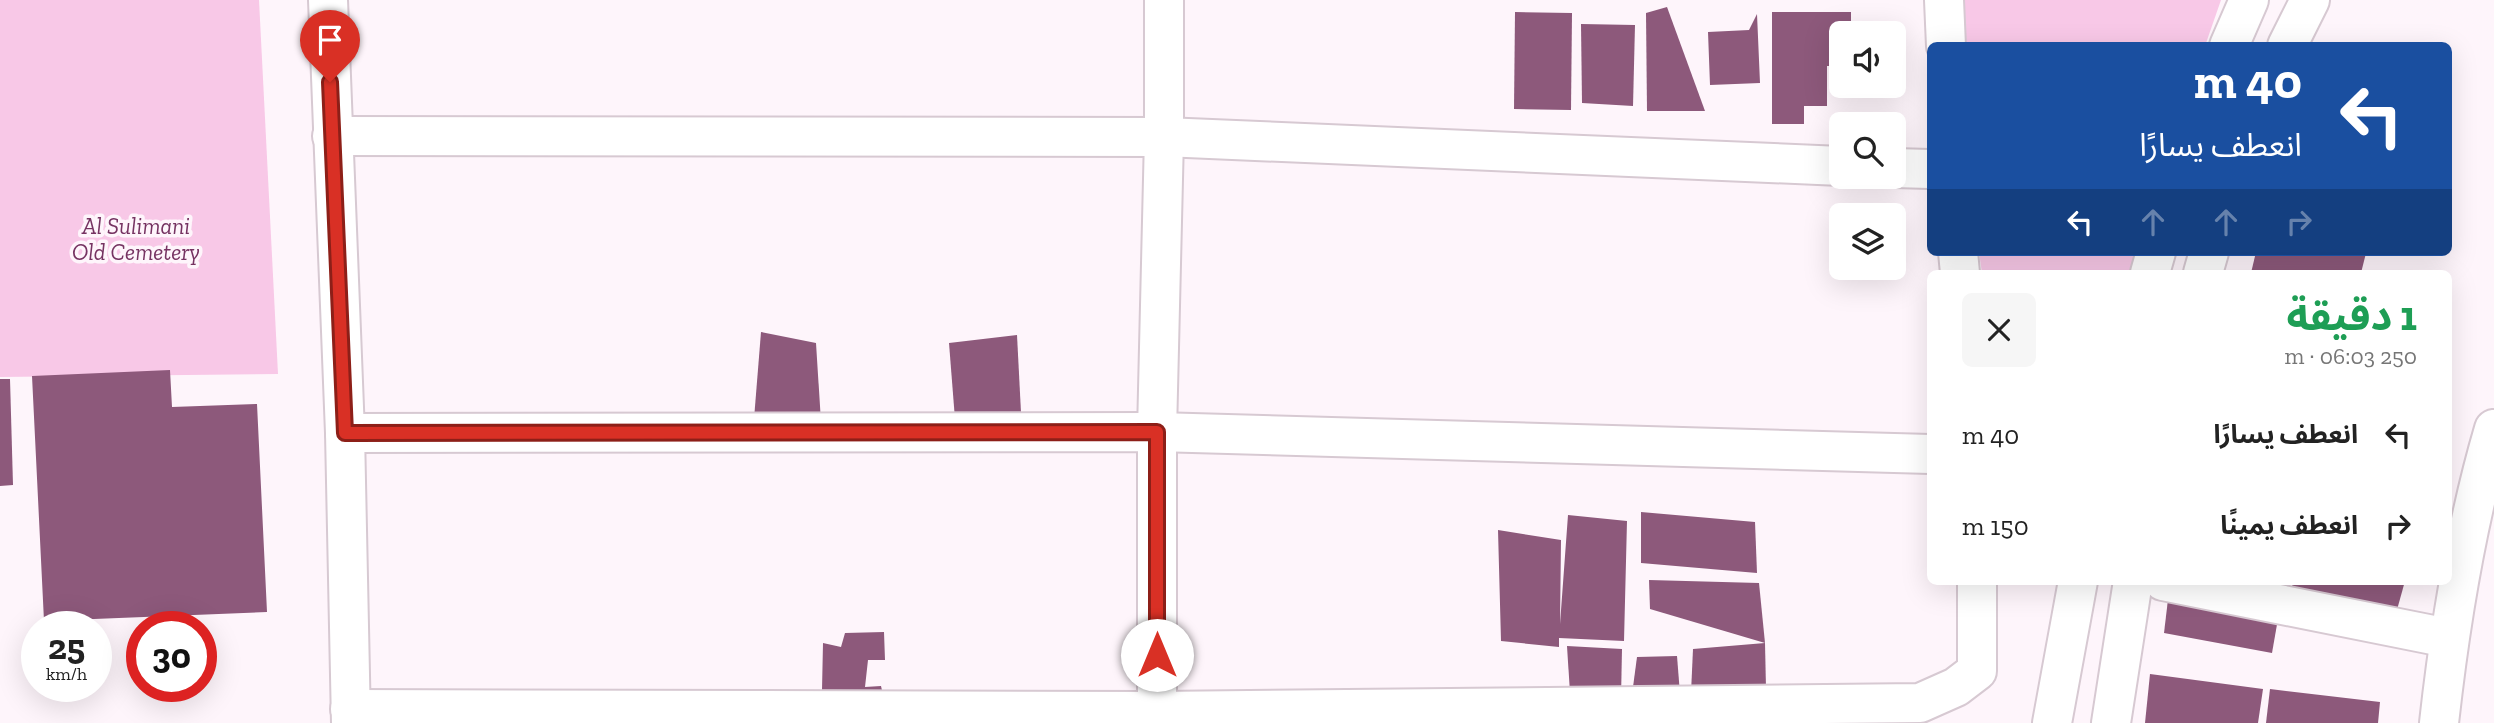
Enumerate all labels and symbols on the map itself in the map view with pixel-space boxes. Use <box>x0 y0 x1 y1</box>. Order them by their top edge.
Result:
pin <box>300 10 360 82</box>
park label: Al Sulimani Old Cemetery <box>72 212 200 266</box>
speed limit sign: 30 <box>126 611 217 702</box>
position arrow <box>1120 618 1194 692</box>

